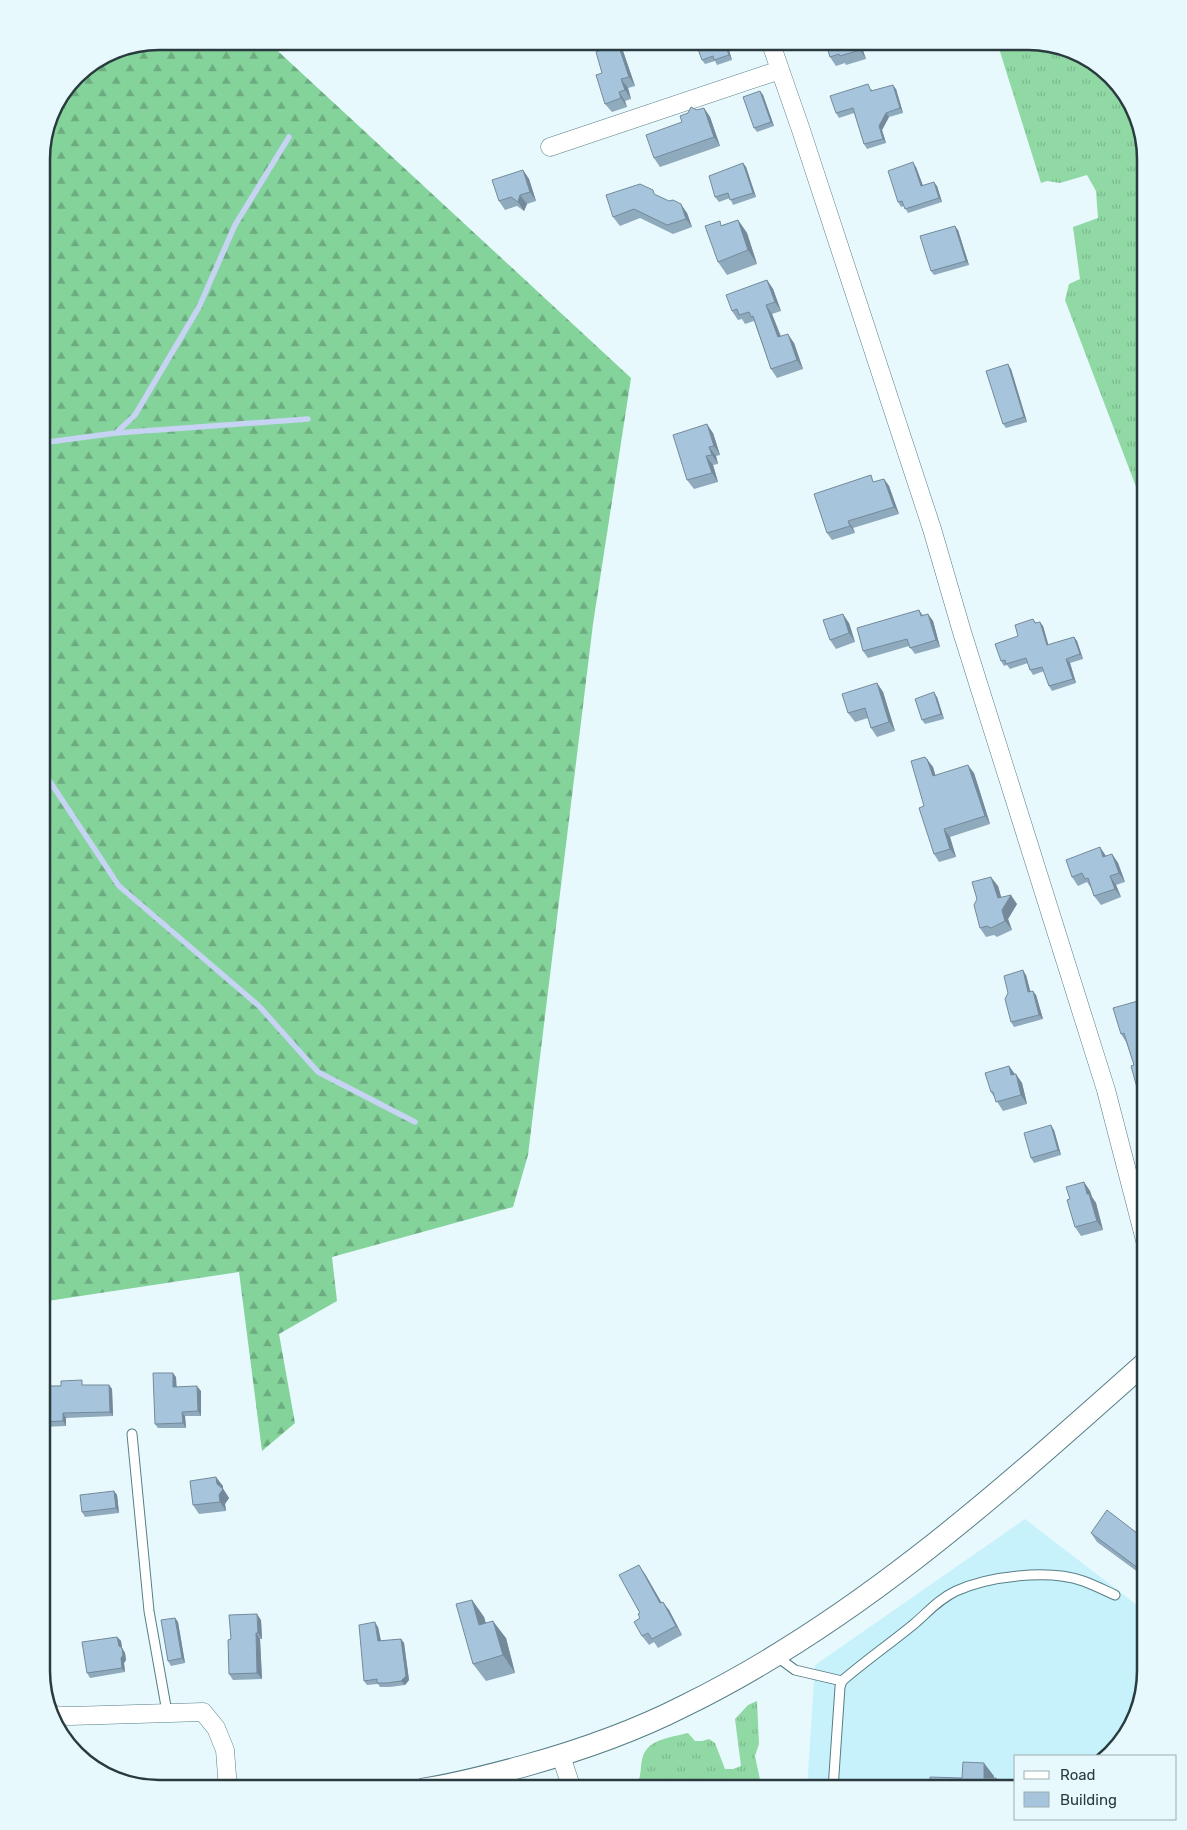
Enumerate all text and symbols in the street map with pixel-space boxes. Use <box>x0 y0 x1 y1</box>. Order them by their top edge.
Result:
legend <box>1014 1755 1177 1820</box>
text: Road <box>1060 1766 1096 1784</box>
text: Building <box>1060 1791 1117 1809</box>

